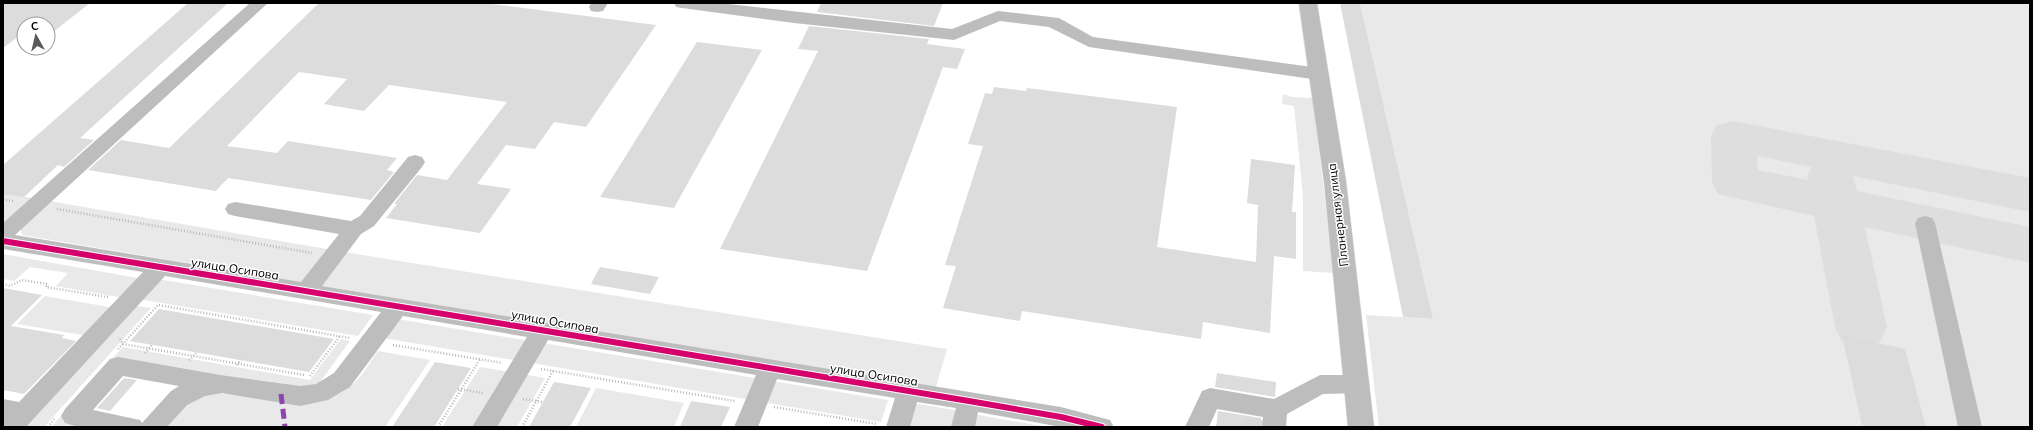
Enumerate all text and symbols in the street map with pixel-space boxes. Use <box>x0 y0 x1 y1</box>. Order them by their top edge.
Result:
north arrow <box>16 16 56 56</box>
text: С <box>30 19 40 34</box>
street label: Планерная улица <box>1324 163 1351 268</box>
street label: улица Осипова <box>190 254 280 283</box>
street label: улица Осипова <box>510 306 600 337</box>
street label: улица Осипова <box>829 360 919 389</box>

